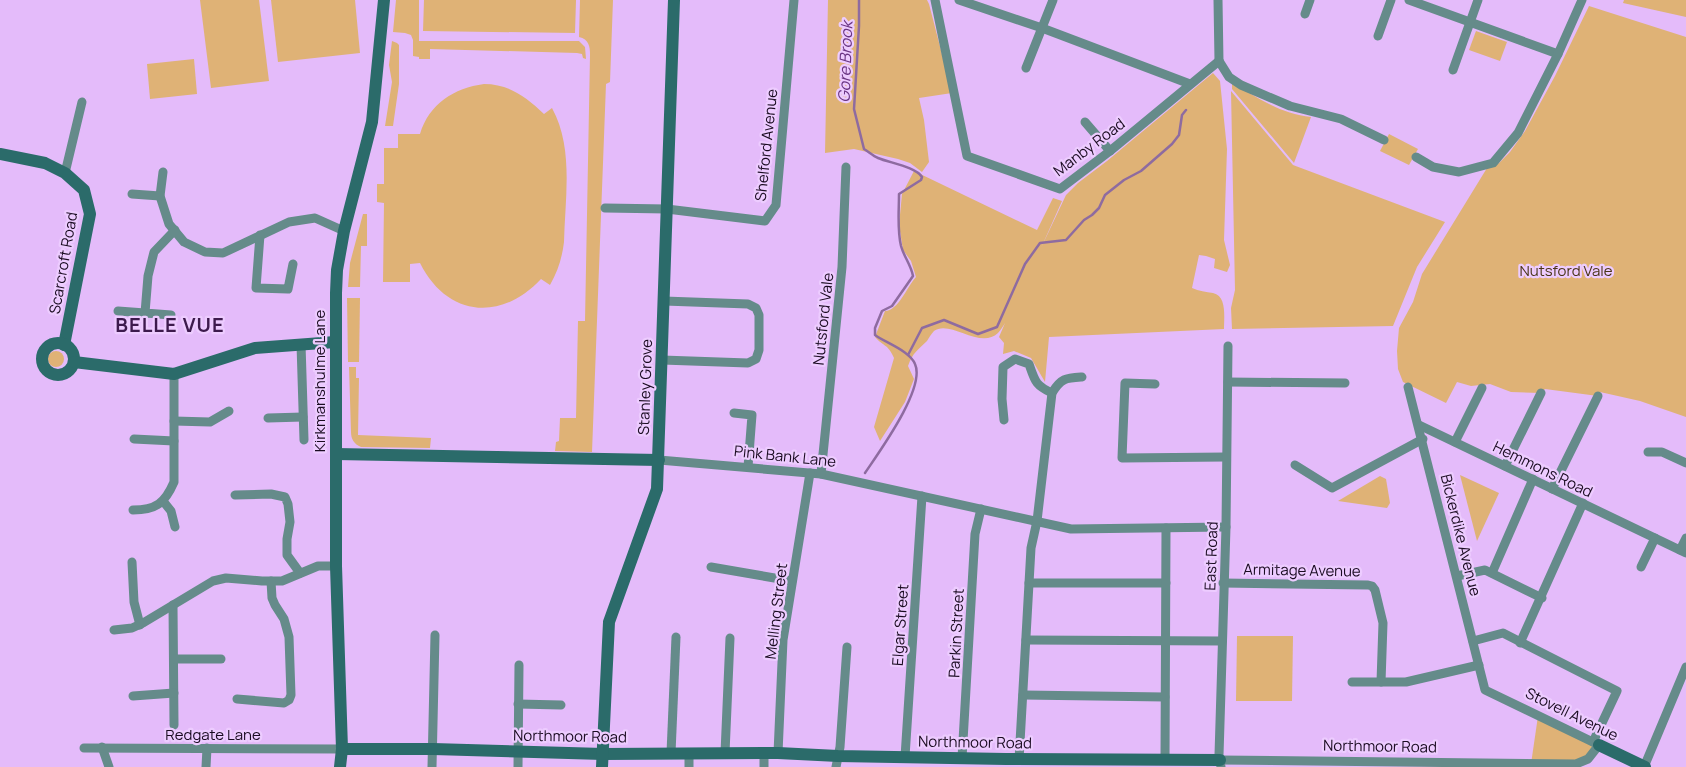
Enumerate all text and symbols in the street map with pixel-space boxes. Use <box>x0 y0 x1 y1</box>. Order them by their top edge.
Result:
water label: Gore Brook <box>833 19 857 103</box>
street label: Shelford Avenue <box>750 88 782 202</box>
street label: Manby Road <box>1049 113 1129 181</box>
street label: Scarcroft Road <box>44 210 82 316</box>
park label: Nutsford Vale <box>1519 260 1613 281</box>
street label: Nutsford Vale <box>808 271 838 366</box>
street label: Kirkmanshulme Lane <box>309 310 330 452</box>
district label: BELLE VUE <box>115 311 225 338</box>
street label: Stanley Grove <box>633 338 657 435</box>
street label: Hemmons Road <box>1490 436 1596 502</box>
street label: Pink Bank Lane <box>733 440 837 472</box>
street label: Bickerdike Avenue <box>1436 472 1486 598</box>
street label: East Road <box>1199 521 1223 591</box>
street label: Armitage Avenue <box>1243 558 1361 582</box>
street label: Melling Street <box>760 562 792 660</box>
street label: Elgar Street <box>887 583 913 667</box>
street label: Parkin Street <box>943 588 969 678</box>
street label: Stovell Avenue <box>1522 682 1622 746</box>
street label: Redgate Lane <box>165 724 261 745</box>
street label: Northmoor Road <box>513 725 627 747</box>
street label: Northmoor Road <box>918 731 1032 753</box>
street label: Northmoor Road <box>1323 735 1437 757</box>

